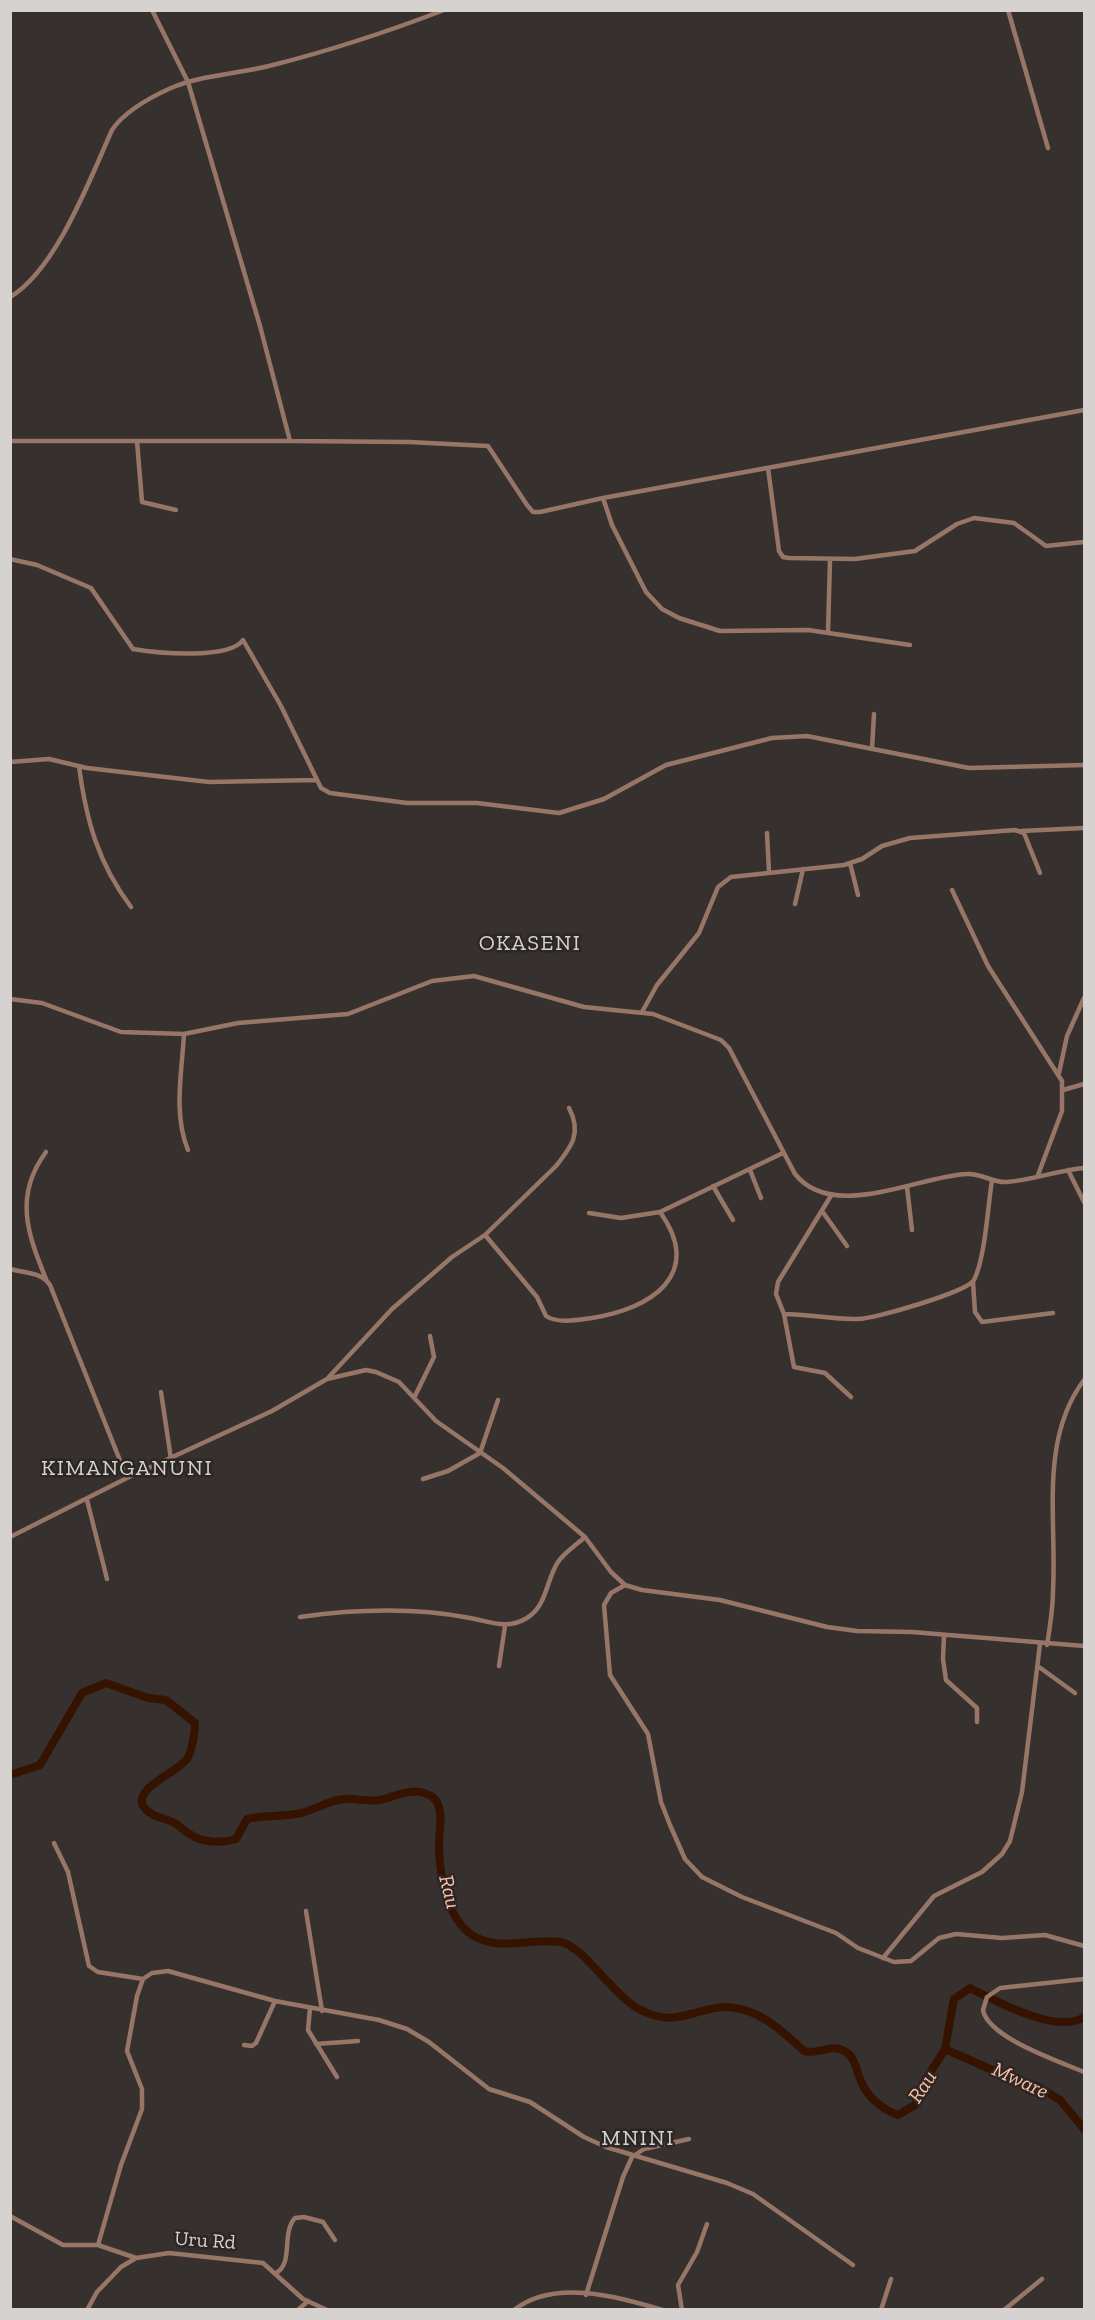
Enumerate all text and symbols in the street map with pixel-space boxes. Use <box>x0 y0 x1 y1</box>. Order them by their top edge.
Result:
district label: OKASENI <box>479 931 581 957</box>
district label: KIMANGANUNI <box>41 1456 213 1482</box>
water label: Rau <box>433 1872 465 1912</box>
water label: Mware <box>988 2057 1052 2105</box>
water label: Rau <box>903 2066 943 2108</box>
district label: MNINI <box>601 2126 675 2152</box>
street label: Uru Rd <box>174 2227 236 2255</box>

